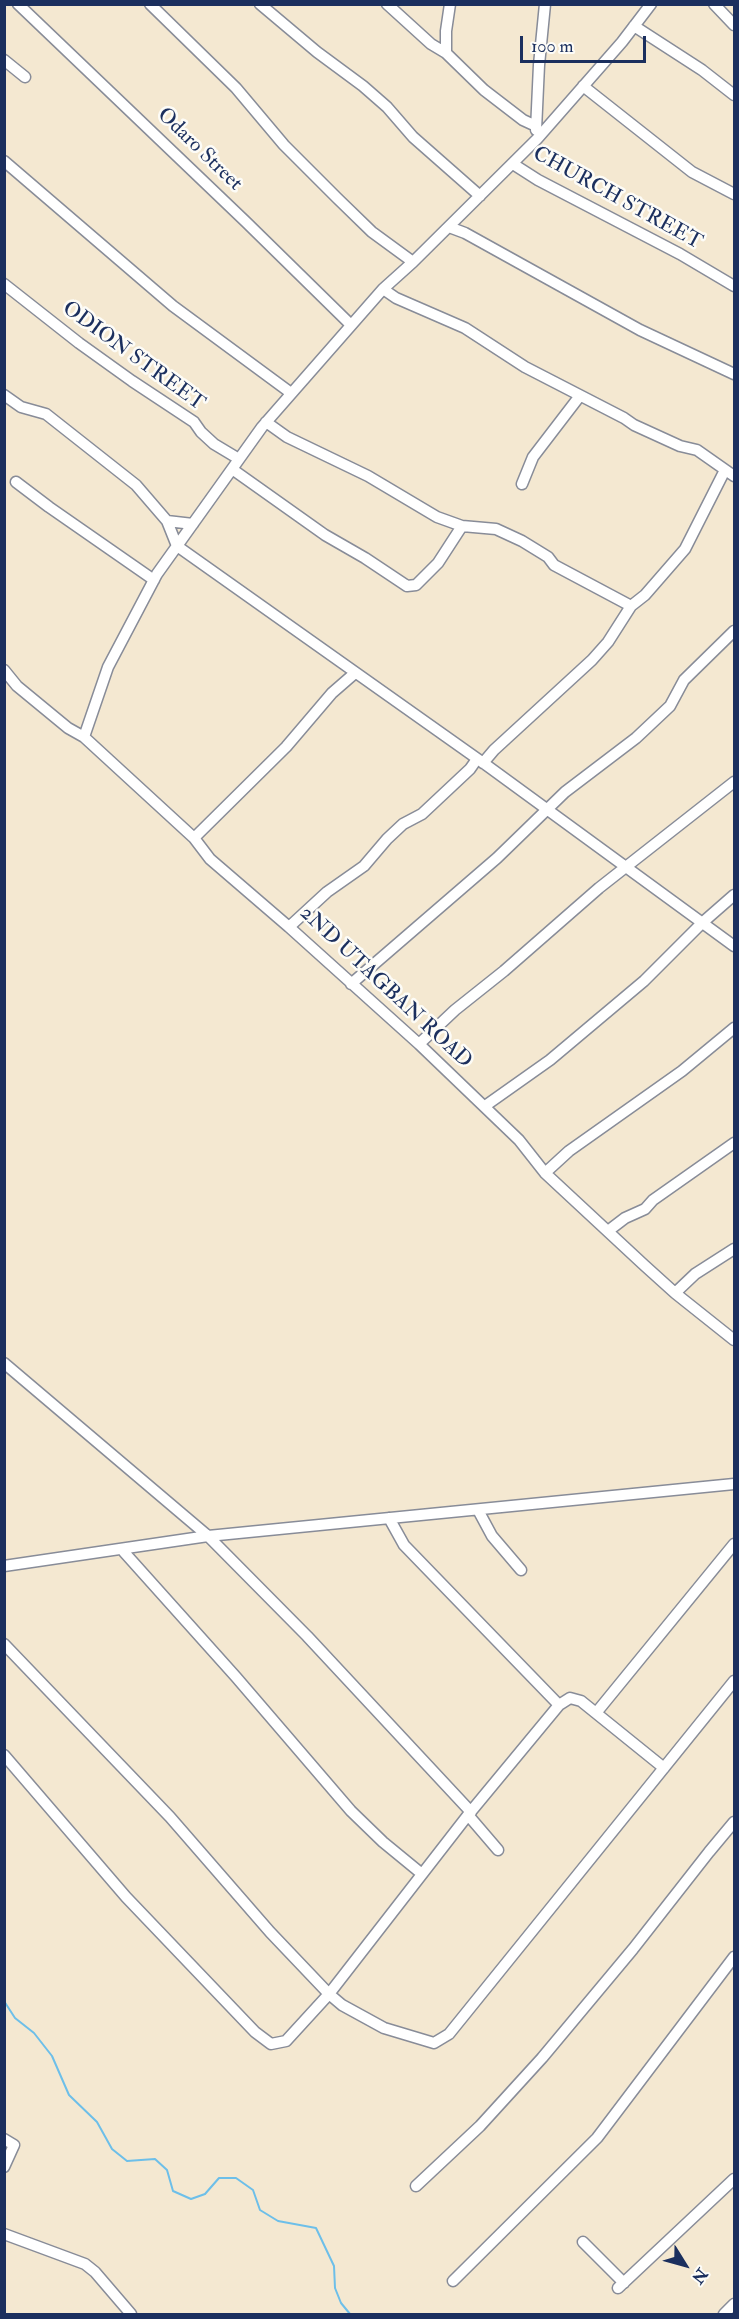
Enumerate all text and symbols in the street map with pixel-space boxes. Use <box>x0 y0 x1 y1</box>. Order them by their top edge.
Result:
scale bar <box>523 24 649 62</box>
text: 100 m <box>531 35 574 58</box>
street label: Odaro Street <box>151 103 247 197</box>
street label: CHURCH STREET <box>528 142 706 256</box>
street label: ODION STREET <box>57 297 209 417</box>
street label: 2ND UTAGBAN ROAD <box>294 902 476 1074</box>
north arrow <box>655 2235 715 2295</box>
text: N <box>687 2264 712 2288</box>

